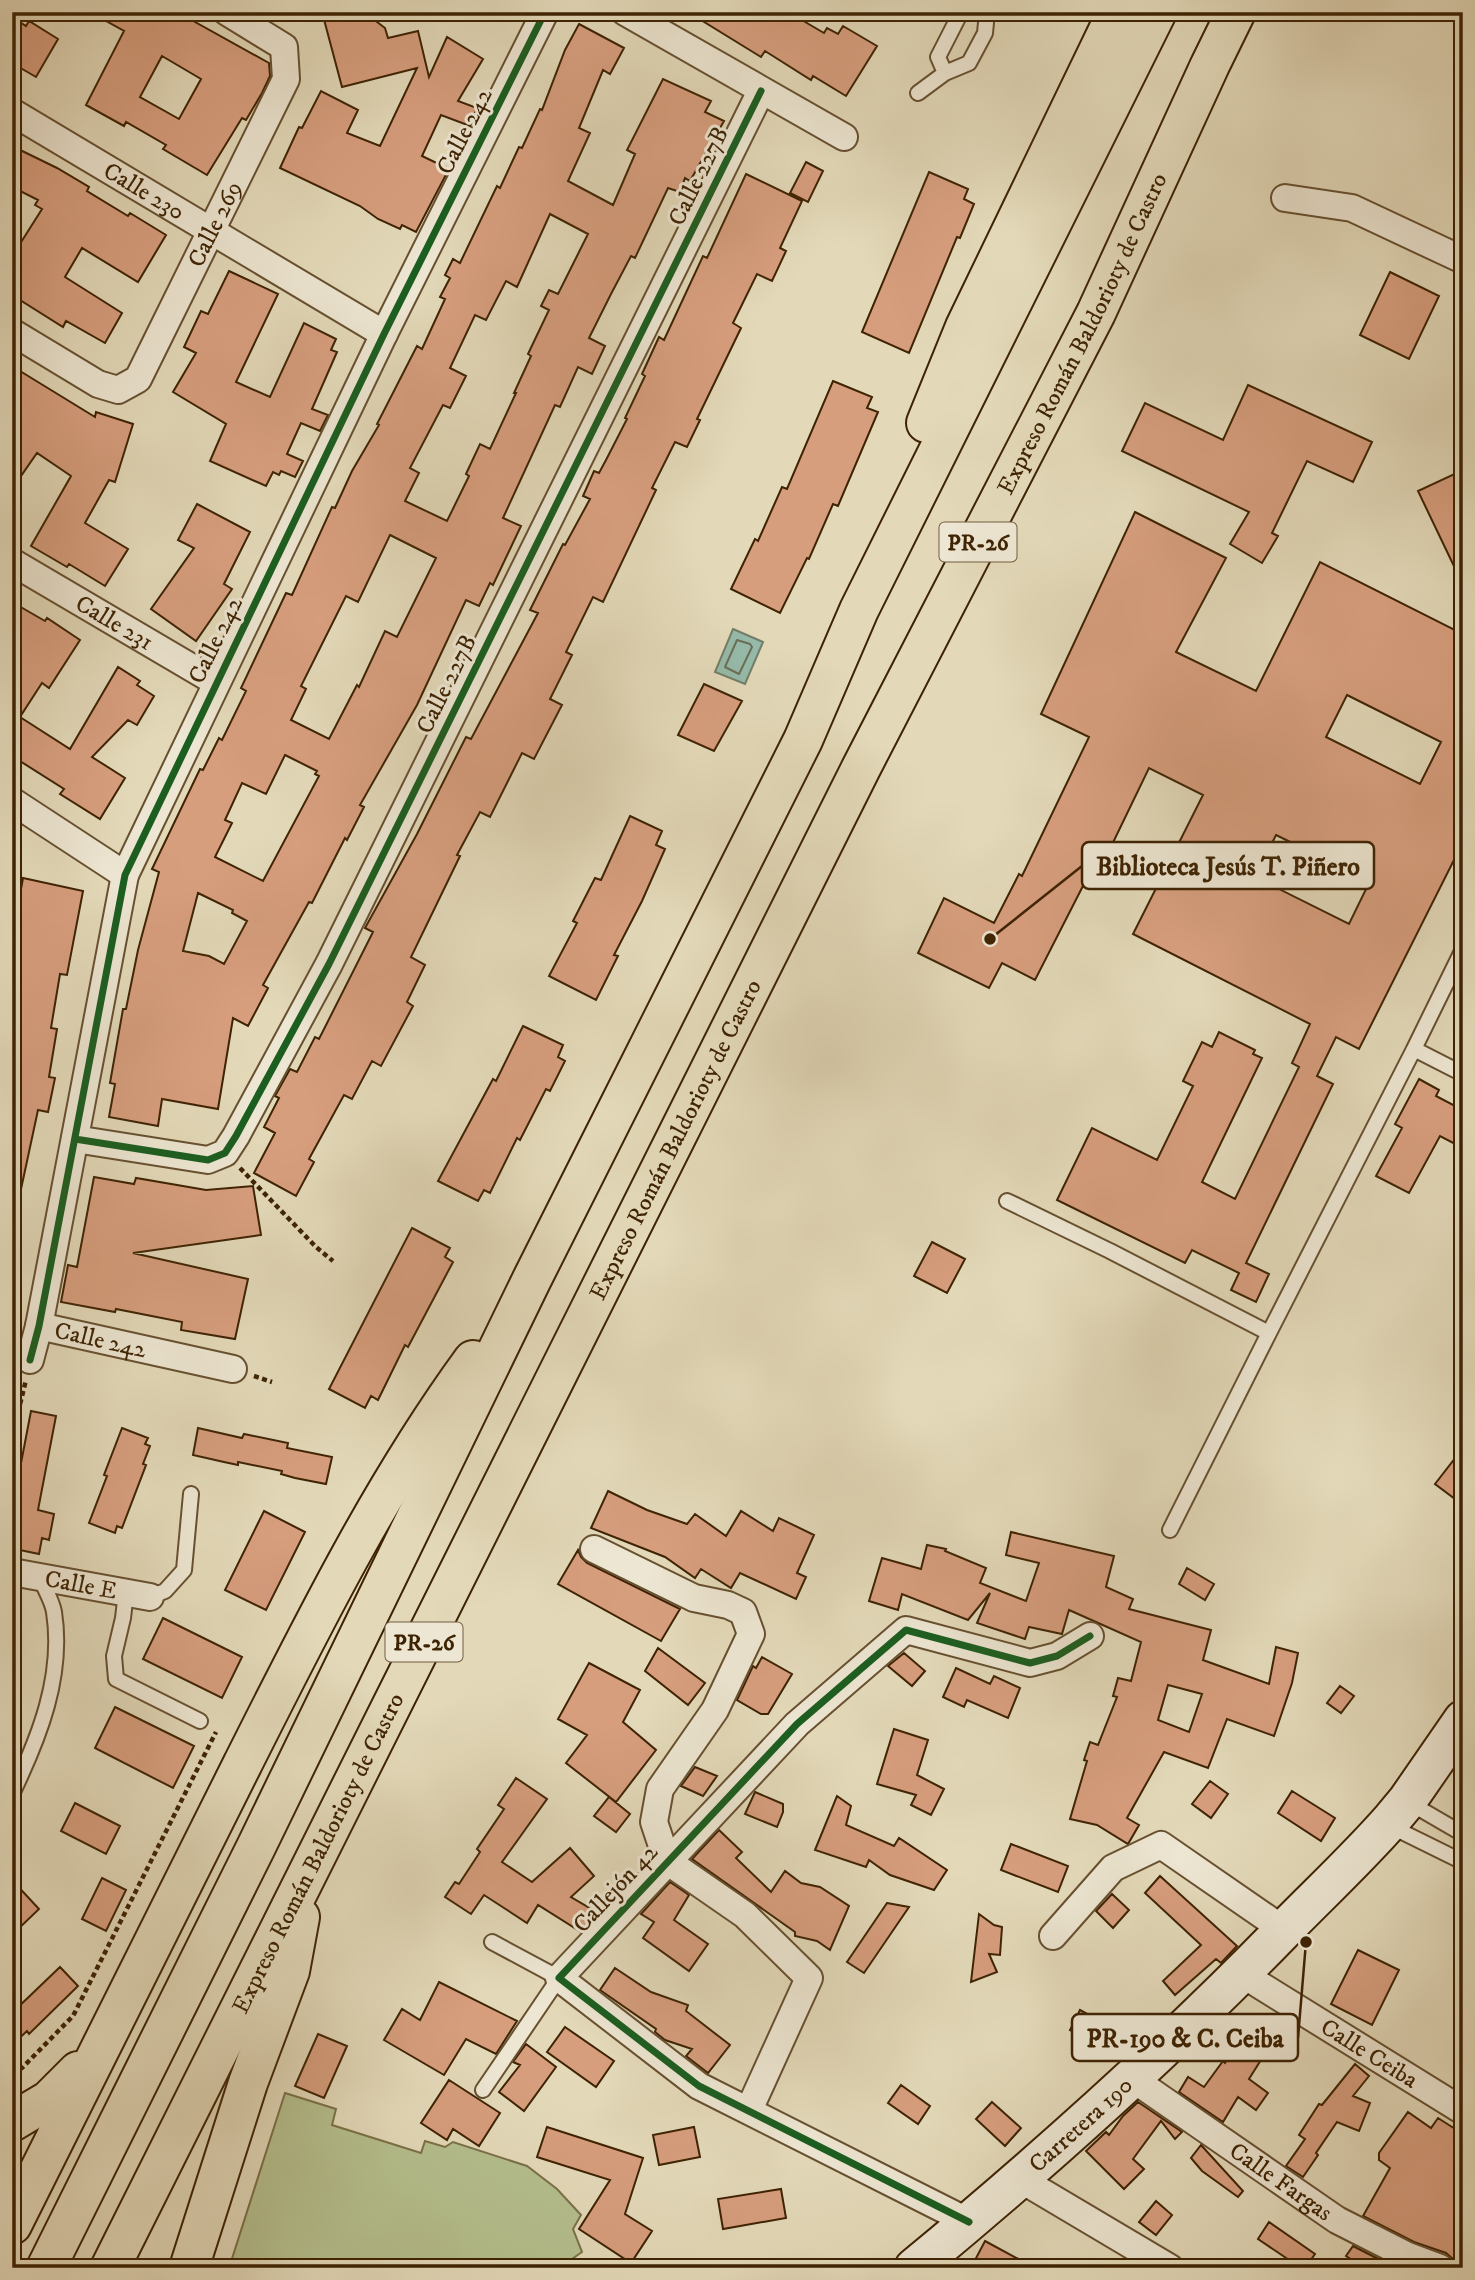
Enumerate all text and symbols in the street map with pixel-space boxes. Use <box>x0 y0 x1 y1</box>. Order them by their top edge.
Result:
street label: Calle 242 <box>430 83 499 180</box>
street label: Calle 227B <box>662 122 736 231</box>
street label: Calle 230 <box>98 156 190 228</box>
street label: Expreso Román Baldorioty de Castro <box>991 168 1174 500</box>
street label: Calle 269 <box>182 177 249 272</box>
road number: PR-26 <box>940 522 1016 562</box>
street label: Calle 231 <box>70 589 158 658</box>
street label: Calle 242 <box>182 592 250 689</box>
street label: Calle 227B <box>410 630 484 739</box>
callout: Biblioteca Jesús T. Piñero <box>1082 842 1374 889</box>
text: Biblioteca Jesús T. Piñero <box>1096 851 1360 884</box>
street label: Expreso Román Baldorioty de Castro <box>583 975 769 1305</box>
street label: Calle 242 <box>52 1316 149 1365</box>
street label: Calle E <box>42 1564 119 1607</box>
road number: PR-26 <box>386 1623 462 1662</box>
street label: Expreso Román Baldorioty de Castro <box>226 1688 411 2019</box>
street label: Callejón 42 <box>567 1838 665 1940</box>
street label: Calle Ceiba <box>1315 2012 1424 2096</box>
callout: PR-190 & C. Ceiba <box>1072 2014 1298 2061</box>
text: PR-190 & C. Ceiba <box>1086 2023 1285 2056</box>
street label: Carretera 190 <box>1023 2071 1140 2180</box>
street label: Calle Fargas <box>1223 2136 1338 2228</box>

